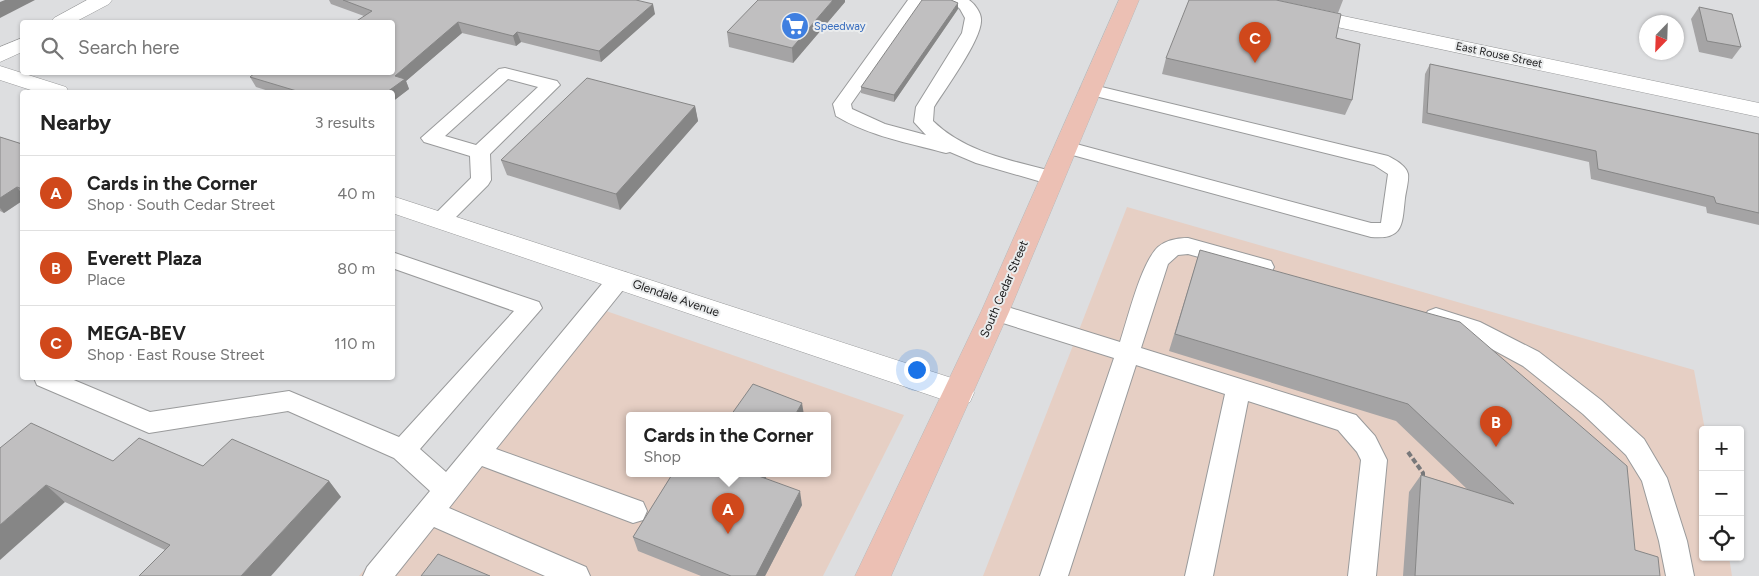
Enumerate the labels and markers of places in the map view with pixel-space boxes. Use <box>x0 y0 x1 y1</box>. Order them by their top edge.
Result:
supermarket icon: Speedway <box>780 11 810 41</box>
place label: Speedway <box>814 20 866 33</box>
pin: C <box>1239 22 1271 63</box>
pin: B <box>1480 406 1512 447</box>
pin: A <box>712 493 744 534</box>

